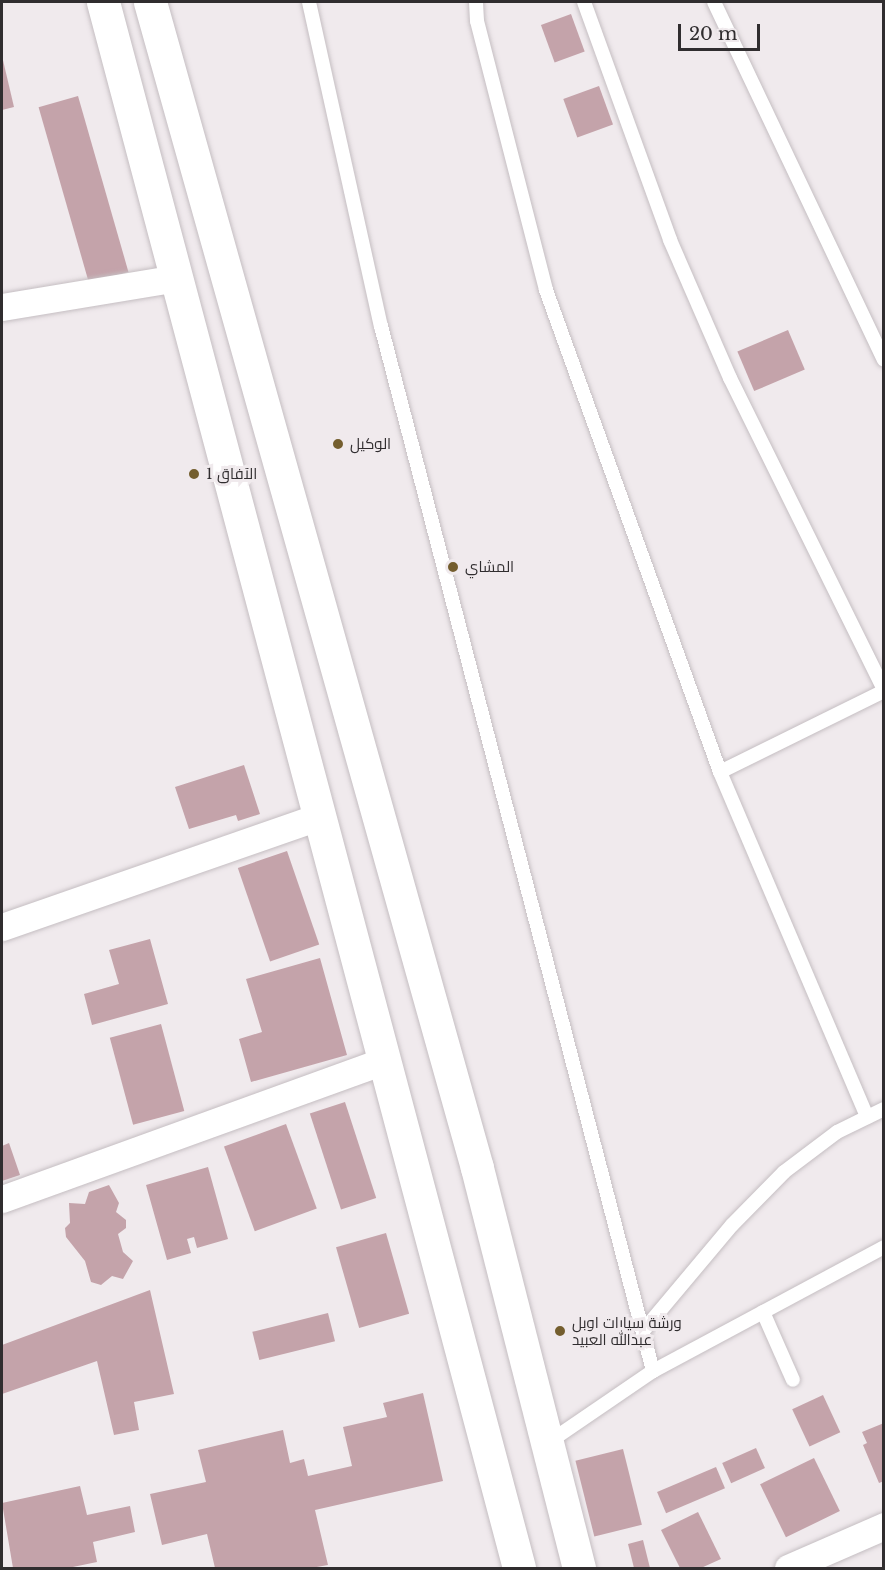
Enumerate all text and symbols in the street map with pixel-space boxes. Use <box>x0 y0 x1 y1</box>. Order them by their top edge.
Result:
scale bar <box>681 12 764 50</box>
text: 20 m <box>689 23 737 45</box>
place label: الوكيل <box>350 435 391 453</box>
marker: الوكيل <box>331 437 345 451</box>
place label: الآفاق 1 <box>206 465 257 483</box>
marker: الآفاق 1 <box>187 467 201 481</box>
place label: المشاي <box>465 558 514 576</box>
marker: المشاي <box>446 560 460 574</box>
place label: ورشة سيارات اوبل عبدالله العبيد <box>572 1313 682 1348</box>
marker: ورشة سيارات اوبل عبدالله العبيد <box>553 1324 567 1338</box>

